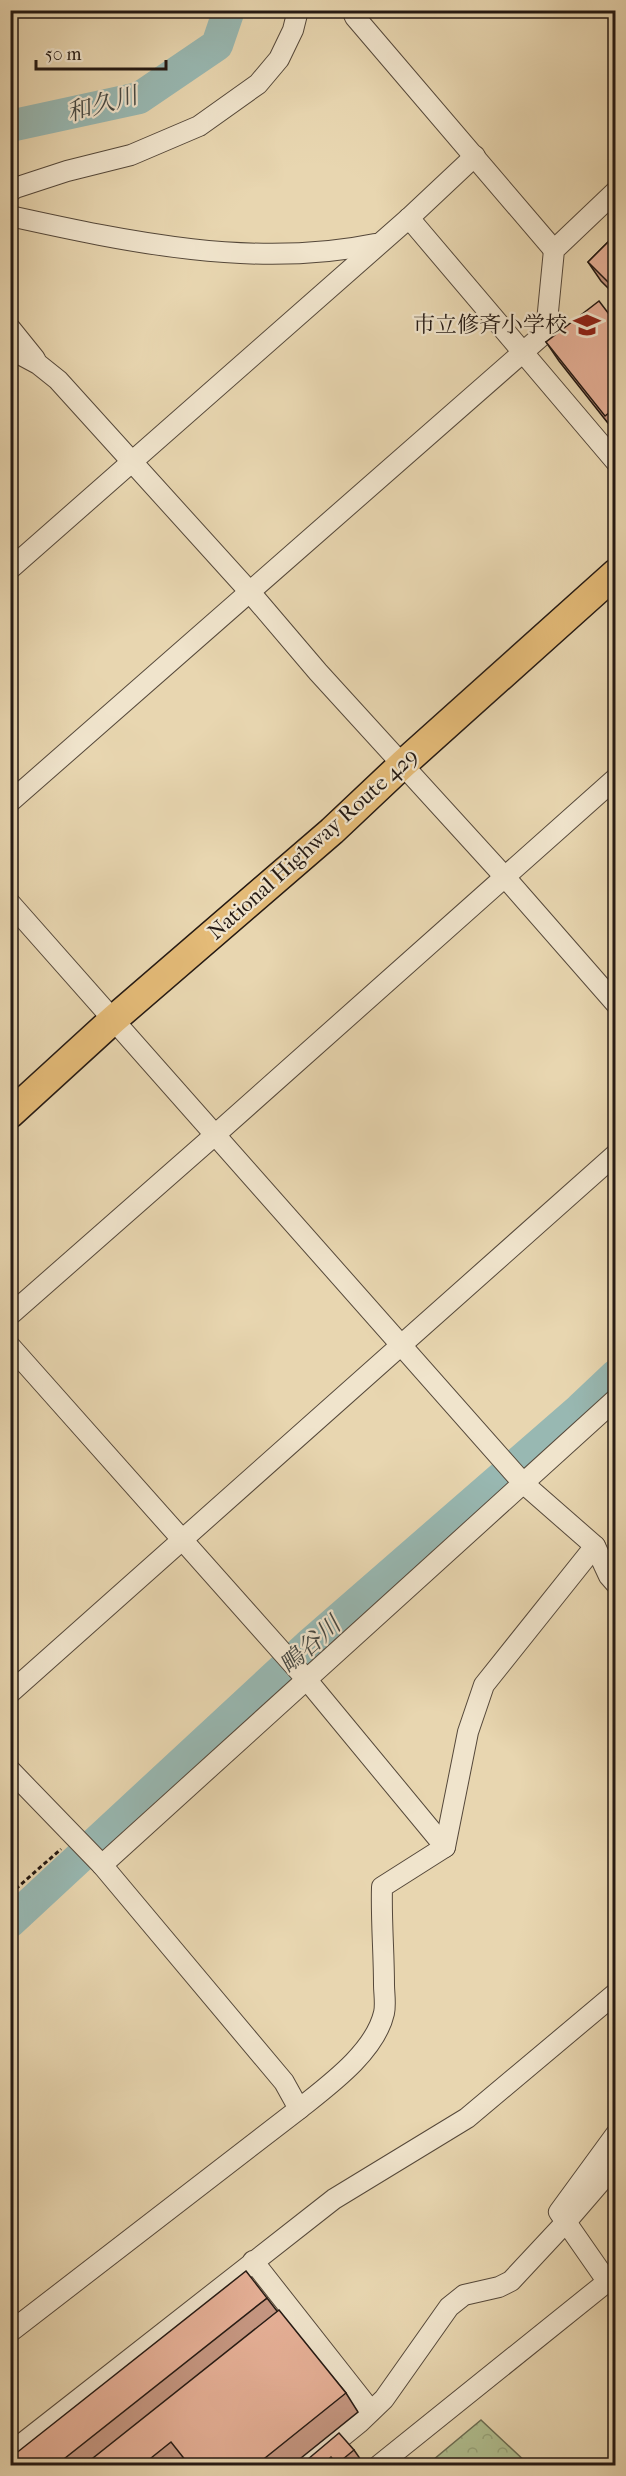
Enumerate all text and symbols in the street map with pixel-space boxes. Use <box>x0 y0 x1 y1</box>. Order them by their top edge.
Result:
scale bar <box>36 33 166 71</box>
text: 50 m <box>45 44 82 65</box>
water label: 和久川 <box>64 80 143 127</box>
school or university icon: 市立修斉小学校 <box>572 310 602 340</box>
place label: 市立修斉小学校 <box>413 312 567 338</box>
street label: National Highway Route 429 <box>203 743 423 945</box>
water label: 鴫谷川 <box>274 1608 348 1679</box>

